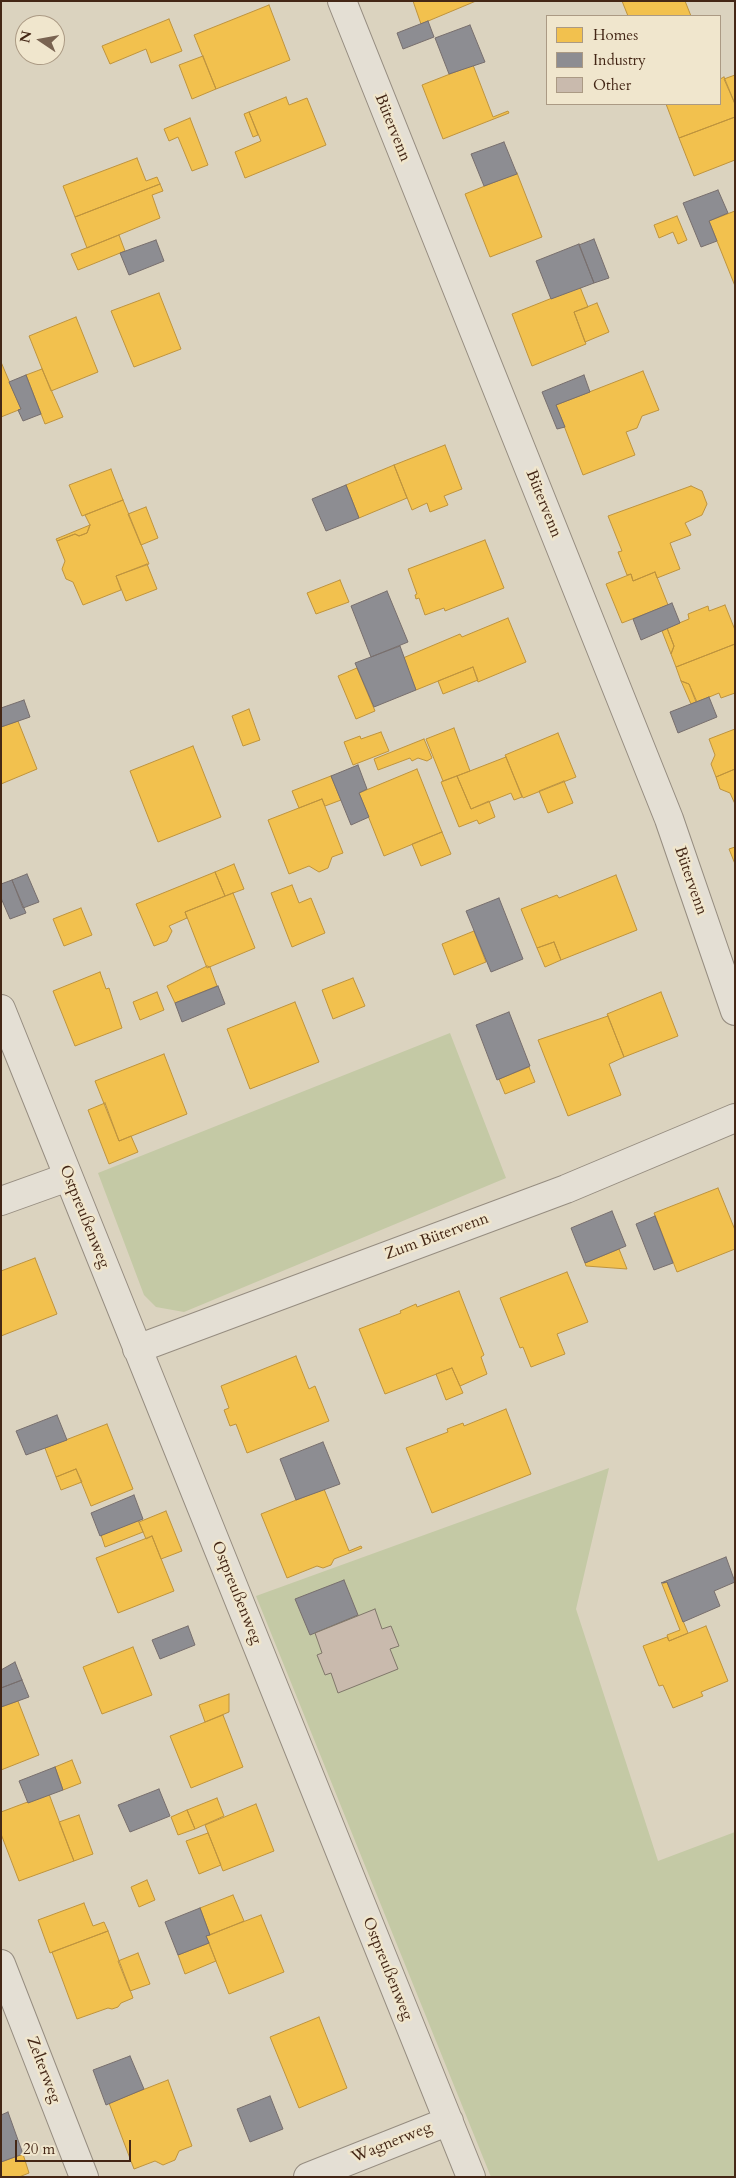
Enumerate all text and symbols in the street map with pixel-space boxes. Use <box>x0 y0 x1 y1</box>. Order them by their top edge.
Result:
north arrow <box>15 15 65 65</box>
legend <box>546 15 721 105</box>
text: Homes <box>593 25 638 45</box>
text: N <box>15 29 36 45</box>
text: Industry <box>593 50 646 70</box>
text: Other <box>593 75 631 95</box>
street label: Bütervenn <box>370 91 414 165</box>
street label: Bütervenn <box>521 467 565 541</box>
street label: Bütervenn <box>669 844 711 918</box>
street label: Ostpreußenweg <box>55 1163 113 1271</box>
street label: Zum Bütervenn <box>382 1209 492 1265</box>
street label: Ostpreußenweg <box>207 1539 265 1647</box>
street label: Ostpreußenweg <box>358 1915 416 2023</box>
street label: Zelterweg <box>22 2034 64 2106</box>
street label: Wagnerweg <box>349 2118 435 2168</box>
scale bar <box>18 2130 134 2162</box>
text: 20 m <box>23 2139 55 2159</box>

